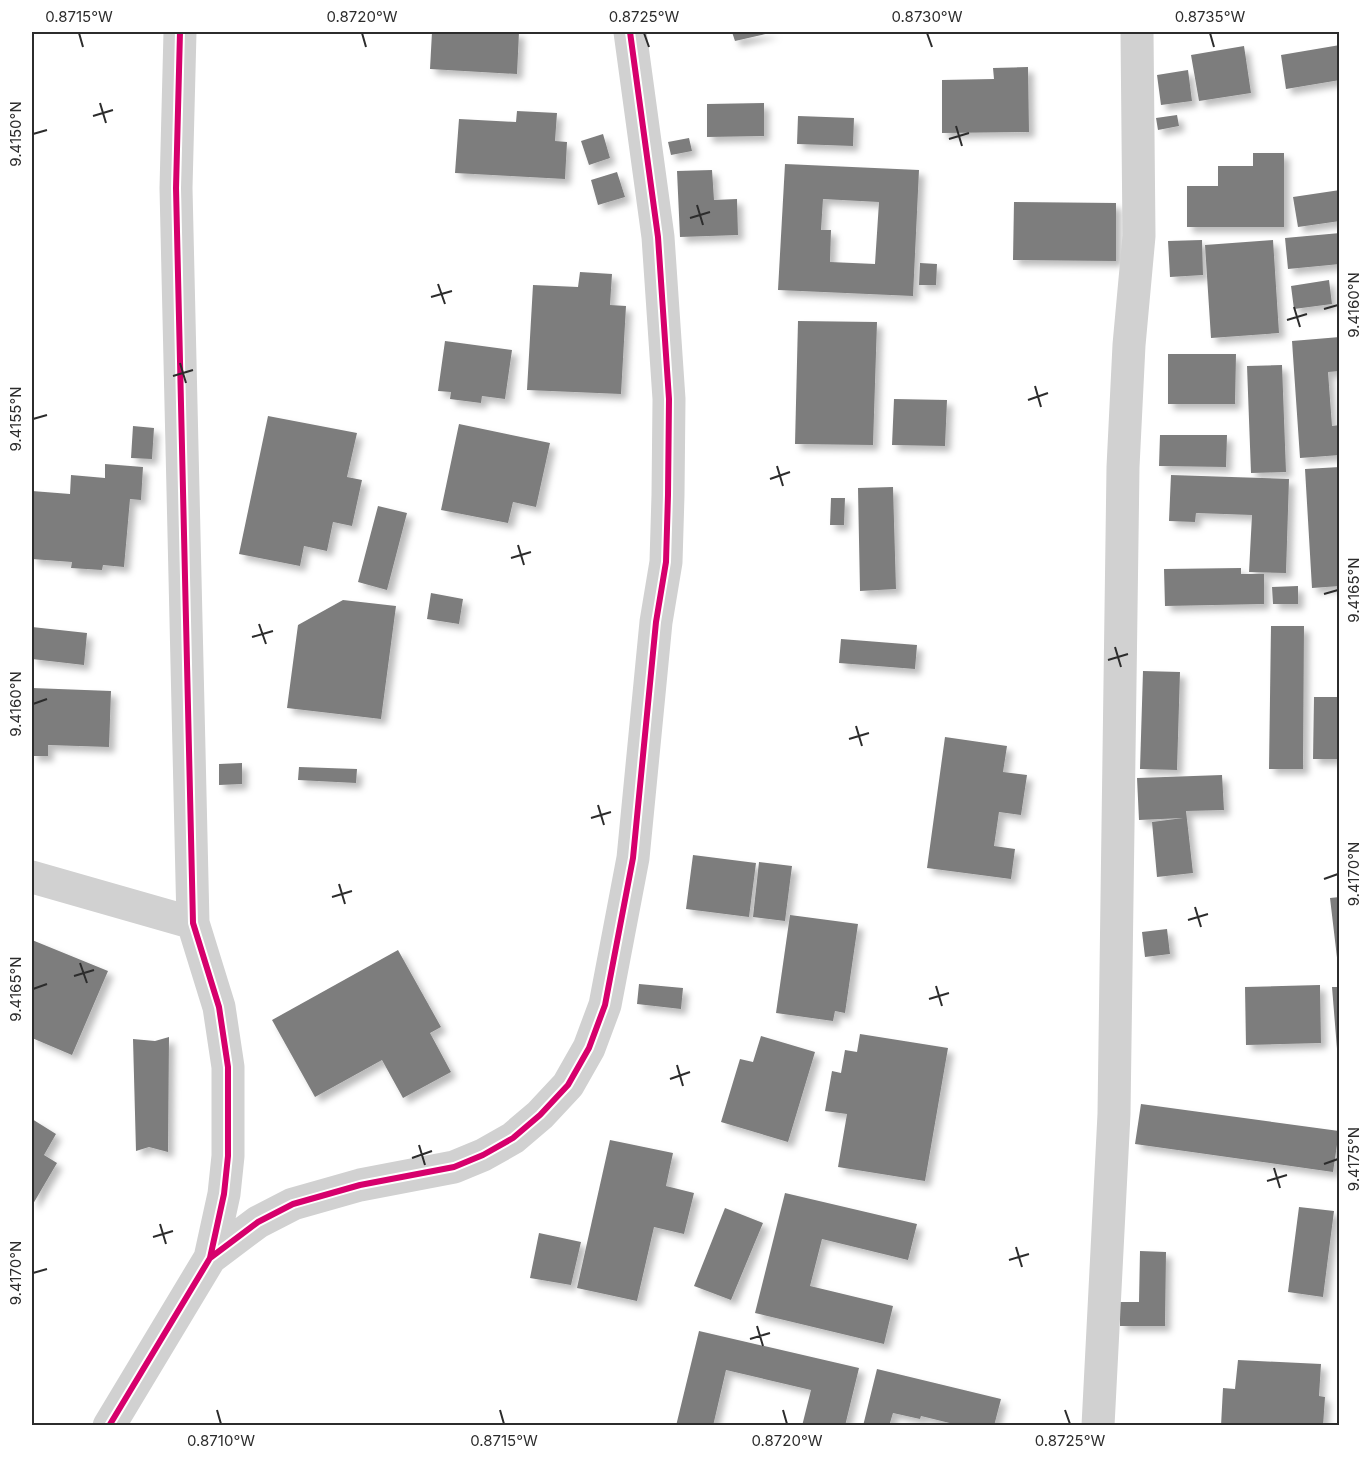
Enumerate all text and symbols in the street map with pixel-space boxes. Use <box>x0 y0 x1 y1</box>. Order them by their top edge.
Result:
text: 0.8715°W <box>45 7 113 26</box>
text: 0.8720°W <box>326 7 398 26</box>
text: 0.8725°W <box>609 7 680 26</box>
text: 0.8730°W <box>892 7 963 26</box>
text: 0.8735°W <box>1175 7 1246 26</box>
text: 9.4150°N <box>6 101 25 167</box>
text: 9.4160°N <box>1344 272 1363 338</box>
text: 9.4155°N <box>6 386 25 452</box>
text: 9.4165°N <box>1344 557 1363 623</box>
text: 9.4160°N <box>6 671 25 737</box>
text: 9.4170°N <box>1344 842 1363 906</box>
text: 9.4165°N <box>6 956 25 1022</box>
text: 9.4175°N <box>1344 1127 1363 1191</box>
text: 9.4170°N <box>6 1241 25 1305</box>
text: 0.8710°W <box>187 1431 255 1450</box>
text: 0.8715°W <box>470 1431 538 1450</box>
text: 0.8720°W <box>751 1431 823 1450</box>
text: 0.8725°W <box>1035 1431 1106 1450</box>

